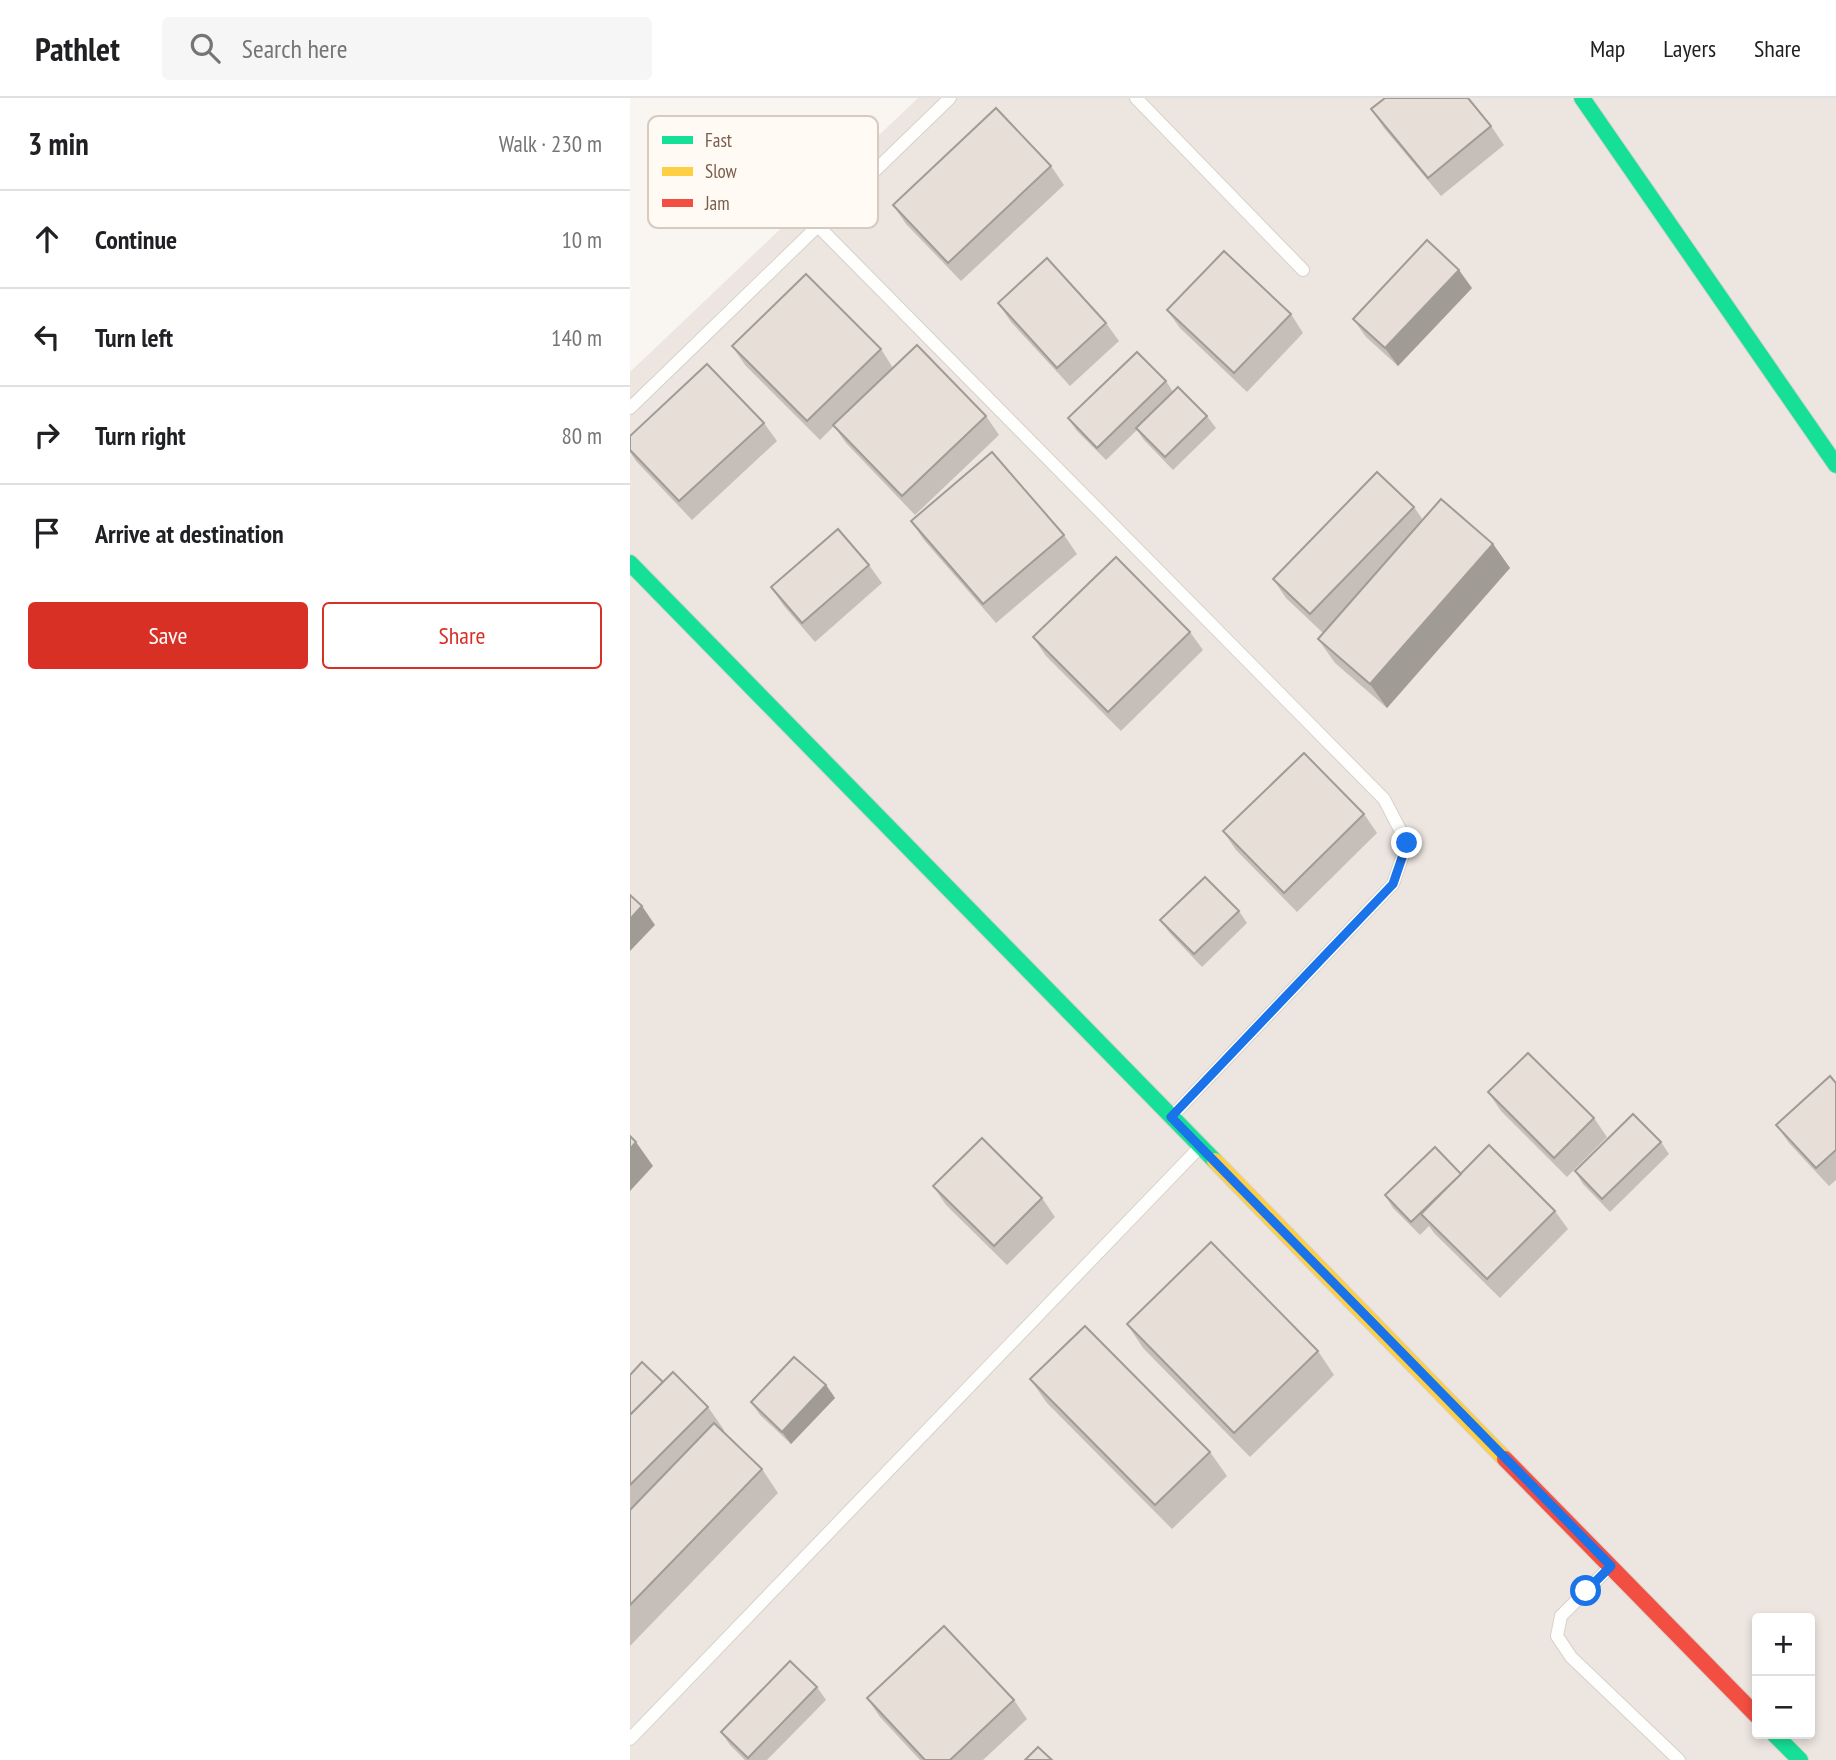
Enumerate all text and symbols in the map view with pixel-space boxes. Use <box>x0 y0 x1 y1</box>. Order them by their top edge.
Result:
search box <box>162 17 652 80</box>
text: Pathlet <box>35 27 120 70</box>
icon: search <box>186 29 224 67</box>
text: Search here <box>242 32 347 65</box>
text: Map <box>1590 33 1625 64</box>
text: Layers <box>1663 33 1716 64</box>
text: Share <box>1754 33 1801 64</box>
legend <box>648 116 878 228</box>
text: 3 min <box>28 124 89 163</box>
text: Fast <box>705 128 733 152</box>
text: Walk · 230 m <box>499 129 602 158</box>
text: Slow <box>705 159 738 183</box>
text: Jam <box>704 191 730 215</box>
icon: ahead <box>28 220 66 258</box>
text: Continue <box>95 223 177 256</box>
text: 10 m <box>561 225 602 254</box>
icon: left <box>28 318 66 356</box>
text: Turn left <box>95 321 173 354</box>
text: 140 m <box>551 323 602 352</box>
icon: right <box>28 416 66 454</box>
text: Turn right <box>95 419 186 452</box>
text: 80 m <box>561 421 602 450</box>
icon: arrive <box>28 514 66 552</box>
text: Arrive at destination <box>95 517 284 550</box>
button: Save <box>28 602 308 669</box>
button: Share <box>322 602 602 669</box>
route end <box>1391 827 1422 858</box>
route start <box>1570 1575 1601 1606</box>
map controls <box>1752 1613 1815 1739</box>
button: + <box>1752 1613 1815 1676</box>
button: − <box>1752 1676 1815 1739</box>

